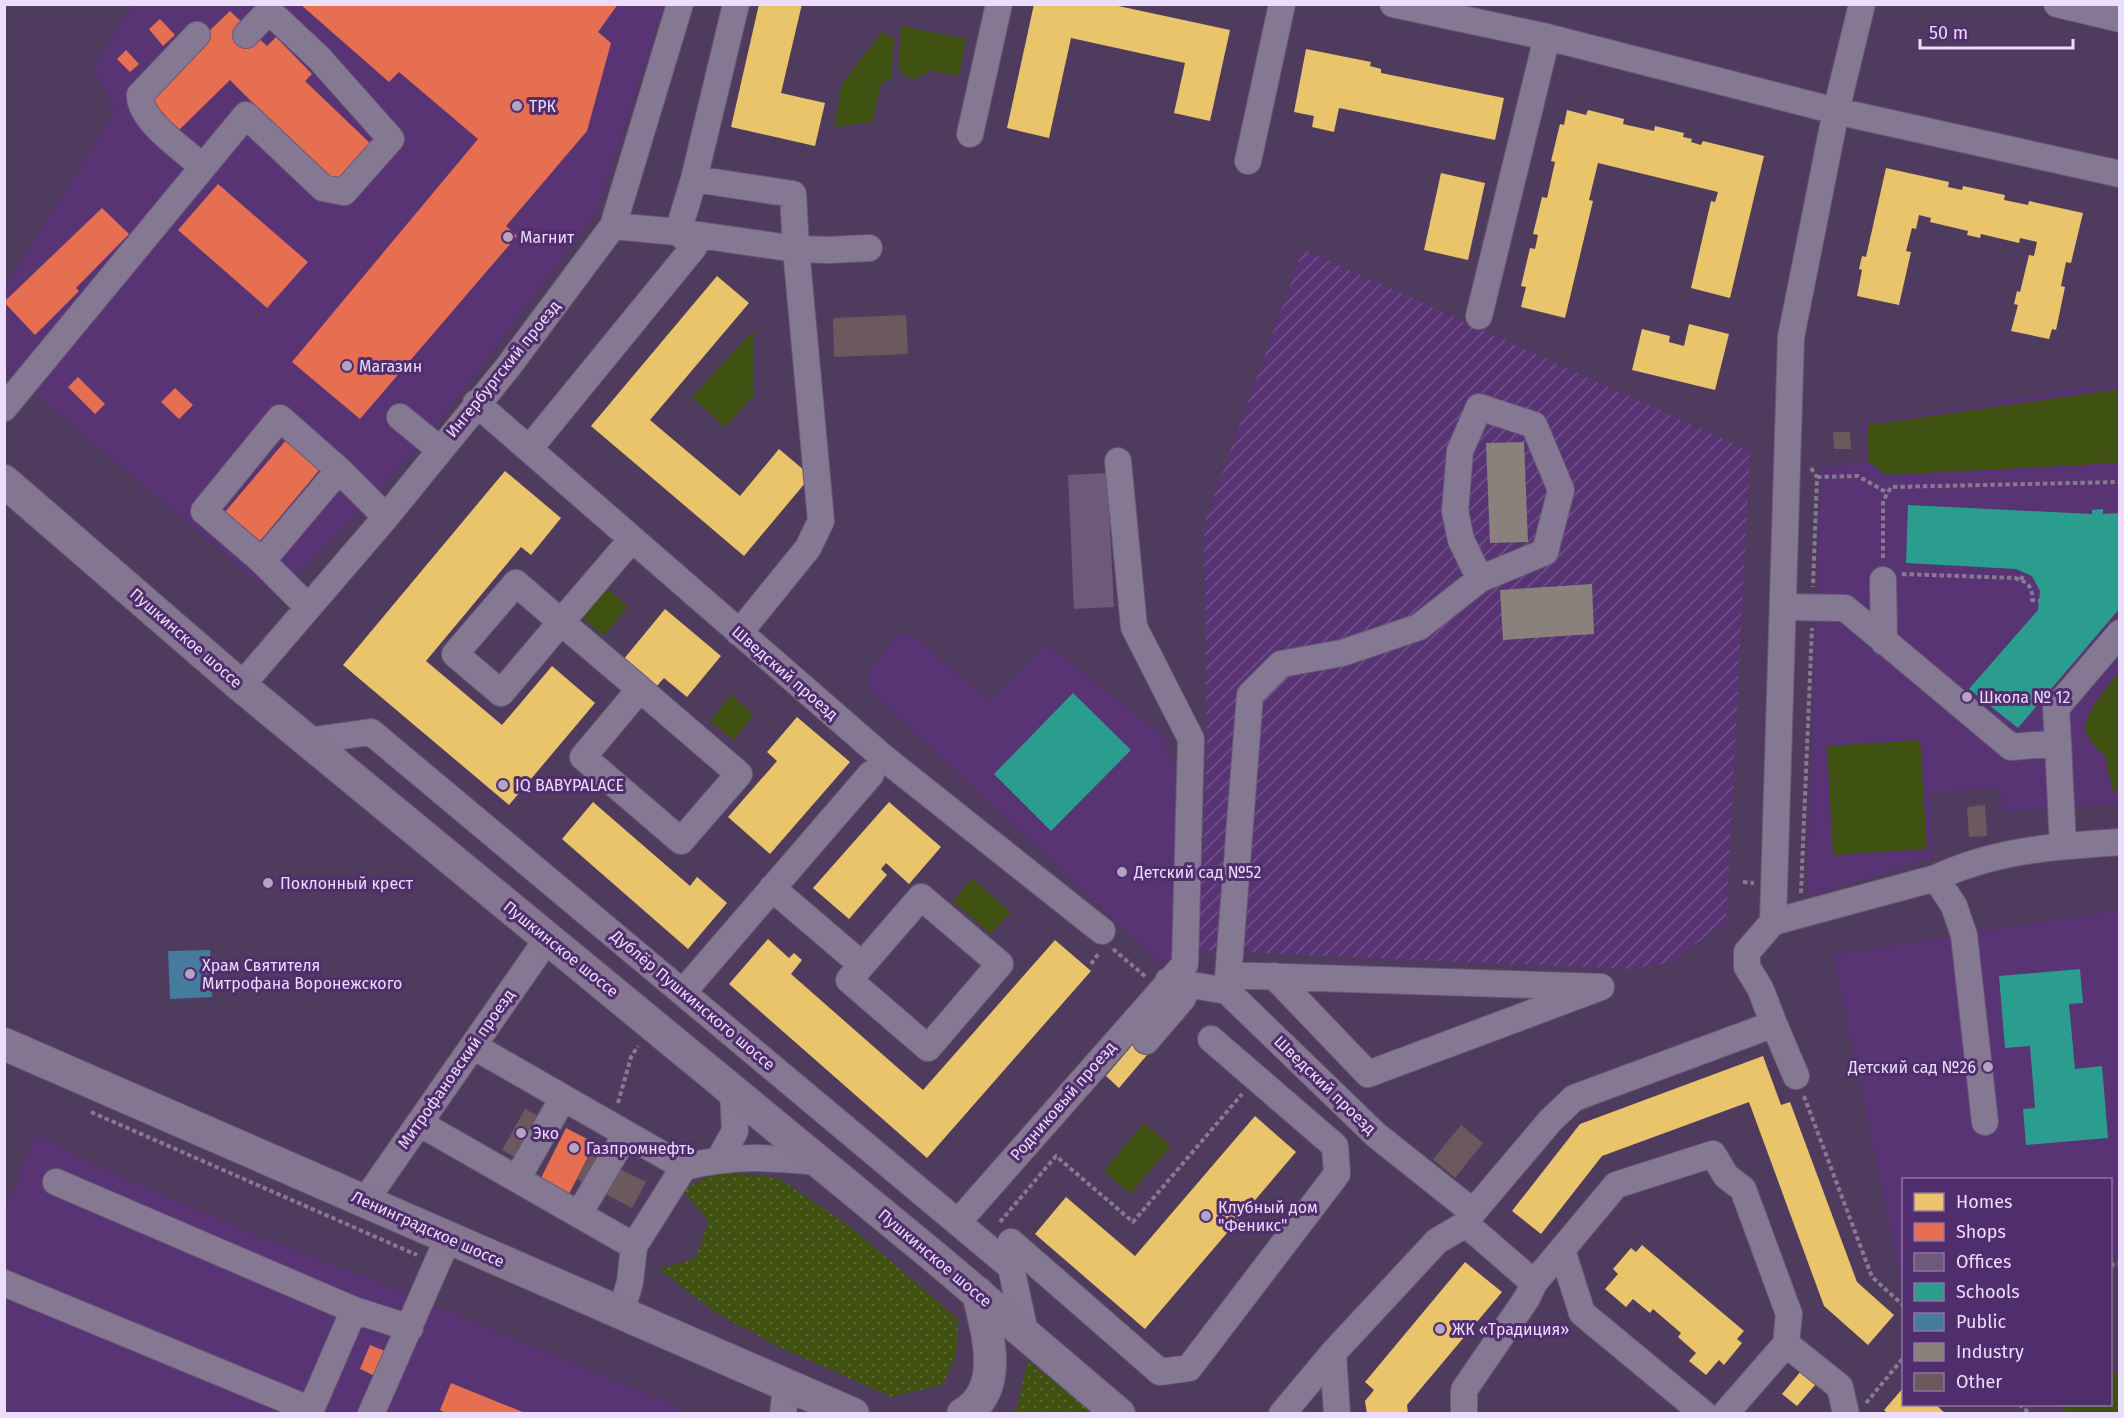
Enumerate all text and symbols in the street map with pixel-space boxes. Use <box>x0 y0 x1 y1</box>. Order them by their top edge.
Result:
scale bar <box>1920 12 2073 50</box>
text: 50 m <box>1929 22 1968 44</box>
place label: ТРК <box>529 97 557 116</box>
marker: ТРК <box>510 99 524 113</box>
place label: Магнит <box>520 228 575 247</box>
marker: Магнит <box>501 230 515 244</box>
street label: Ингербургский проезд <box>442 297 564 441</box>
place label: Магазин <box>359 357 422 376</box>
marker: Магазин <box>340 359 354 373</box>
street label: Пушкинское шоссе <box>126 584 246 692</box>
street label: Шведский проезд <box>728 622 842 724</box>
place label: Школа № 12 <box>1979 688 2070 707</box>
marker: Школа № 12 <box>1960 690 1974 704</box>
place label: IQ BABYPALACE <box>515 776 624 795</box>
marker: IQ BABYPALACE <box>496 778 510 792</box>
place label: Детский сад №52 <box>1133 863 1261 882</box>
marker: Детский сад №52 <box>1115 865 1129 879</box>
place label: Поклонный крест <box>280 874 414 893</box>
marker: Поклонный крест <box>261 876 275 890</box>
street label: Пушкинское шоссе <box>500 897 622 1001</box>
street label: Дублёр Пушкинского шоссе <box>607 925 779 1074</box>
place label: Храм Святителя Митрофана Воронежского <box>202 956 402 993</box>
marker: Храм Святителя Митрофана Воронежского <box>183 967 197 981</box>
street label: Митрофановский проезд <box>394 986 518 1152</box>
street label: Шведский проезд <box>1270 1032 1380 1138</box>
street label: Родниковый проезд <box>1006 1038 1120 1164</box>
place label: Детский сад №26 <box>1847 1058 1976 1077</box>
marker: Детский сад №26 <box>1981 1060 1995 1074</box>
place label: Эко <box>533 1124 559 1143</box>
marker: Эко <box>514 1126 528 1140</box>
place label: Газпромнефть <box>586 1139 695 1158</box>
marker: Газпромнефть <box>567 1141 581 1155</box>
legend <box>1902 1178 2112 1406</box>
street label: Ленинградское шоссе <box>349 1187 507 1271</box>
text: Homes <box>1956 1191 2012 1213</box>
place label: Клубный дом "Феникс" <box>1218 1198 1318 1235</box>
street label: Пушкинское шоссе <box>874 1205 996 1311</box>
marker: Клубный дом "Феникс" <box>1199 1209 1213 1223</box>
text: Shops <box>1956 1221 2006 1243</box>
text: Offices <box>1956 1251 2011 1273</box>
text: Schools <box>1956 1281 2020 1303</box>
text: Public <box>1956 1311 2006 1333</box>
place label: ЖК «Традиция» <box>1452 1320 1569 1339</box>
marker: ЖК «Традиция» <box>1433 1322 1447 1336</box>
text: Industry <box>1956 1341 2024 1363</box>
text: Other <box>1956 1371 2002 1393</box>

